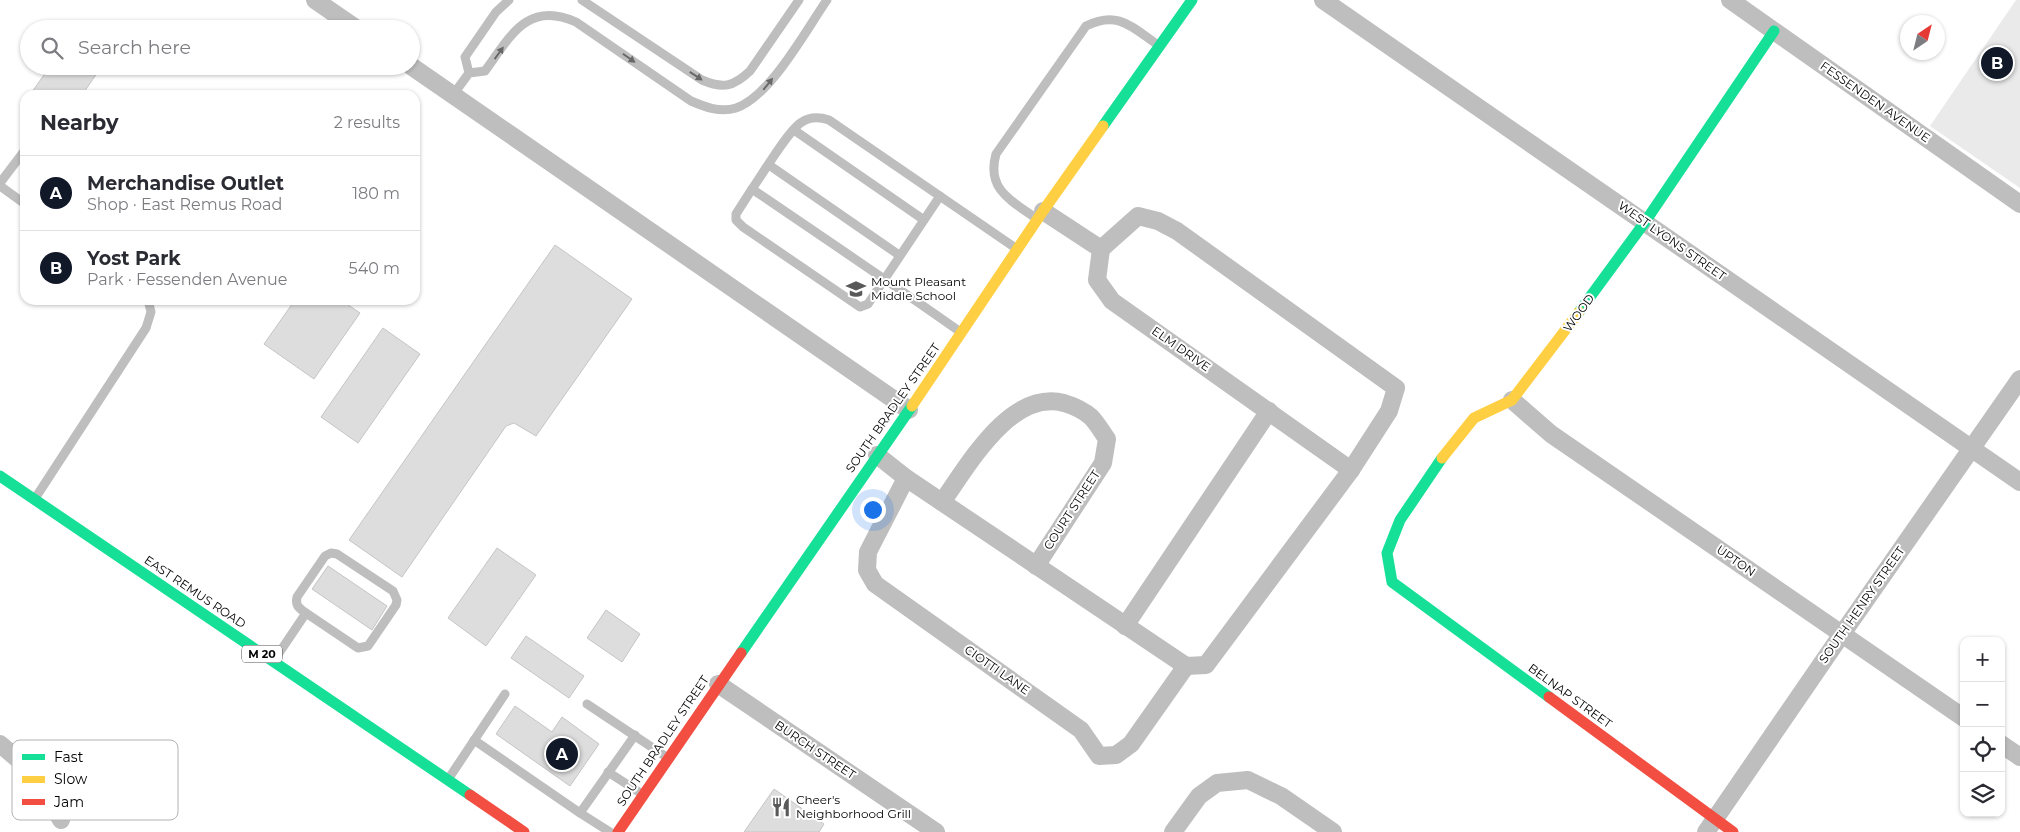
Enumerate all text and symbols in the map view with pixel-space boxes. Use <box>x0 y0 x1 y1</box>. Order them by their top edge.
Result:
north arrow <box>1900 15 1945 60</box>
search box <box>20 20 420 75</box>
icon: search <box>38 34 66 62</box>
text: Search here <box>78 36 191 59</box>
pin: B <box>1981 44 2013 82</box>
one-way arrow <box>493 47 504 60</box>
one-way arrow <box>622 53 636 63</box>
street label: FESSENDEN AVENUE <box>1817 58 1933 145</box>
one-way arrow <box>689 71 702 81</box>
one-way arrow <box>763 78 774 91</box>
text: Nearby <box>40 110 119 135</box>
text: 2 results <box>334 113 400 132</box>
text: Merchandise Outlet <box>87 172 284 195</box>
text: A <box>50 184 62 203</box>
text: 180 m <box>352 184 400 203</box>
text: Shop · East Remus Road <box>87 195 282 214</box>
street label: WEST LYONS STREET <box>1616 198 1729 284</box>
text: Yost Park <box>87 247 181 270</box>
text: B <box>50 259 62 278</box>
text: 540 m <box>349 259 400 278</box>
text: Park · Fessenden Avenue <box>87 270 287 289</box>
place label: Mount Pleasant Middle School <box>871 274 966 303</box>
school or university icon: Mount Pleasant Middle School <box>845 278 867 300</box>
street label: WOOD <box>1560 291 1597 335</box>
street label: ELM DRIVE <box>1149 323 1213 374</box>
street label: SOUTH BRADLEY STREET <box>842 340 943 475</box>
street label: COURT STREET <box>1040 467 1103 552</box>
your location <box>860 497 886 523</box>
street label: UPTON <box>1714 542 1759 579</box>
street label: SOUTH HENRY STREET <box>1816 543 1908 666</box>
street label: EAST REMUS ROAD <box>142 552 249 631</box>
map controls <box>1960 637 2005 817</box>
button: + <box>1960 637 2005 682</box>
street label: CIOTTI LANE <box>962 642 1033 698</box>
road number: M 20 <box>242 646 282 662</box>
street label: BELNAP STREET <box>1525 660 1615 731</box>
street label: SOUTH BRADLEY STREET <box>613 672 712 809</box>
button: − <box>1960 682 2005 727</box>
street label: BURCH STREET <box>772 717 859 782</box>
button: locate <box>1960 727 2005 772</box>
pin: A <box>546 735 578 773</box>
legend <box>12 740 178 820</box>
text: Fast <box>54 748 84 766</box>
text: Slow <box>54 770 88 788</box>
button: layers <box>1960 772 2005 817</box>
place label: Cheer's Neighborhood Grill <box>796 792 911 821</box>
text: Jam <box>53 793 84 811</box>
restaurant icon: Cheer's Neighborhood Grill <box>770 796 792 818</box>

